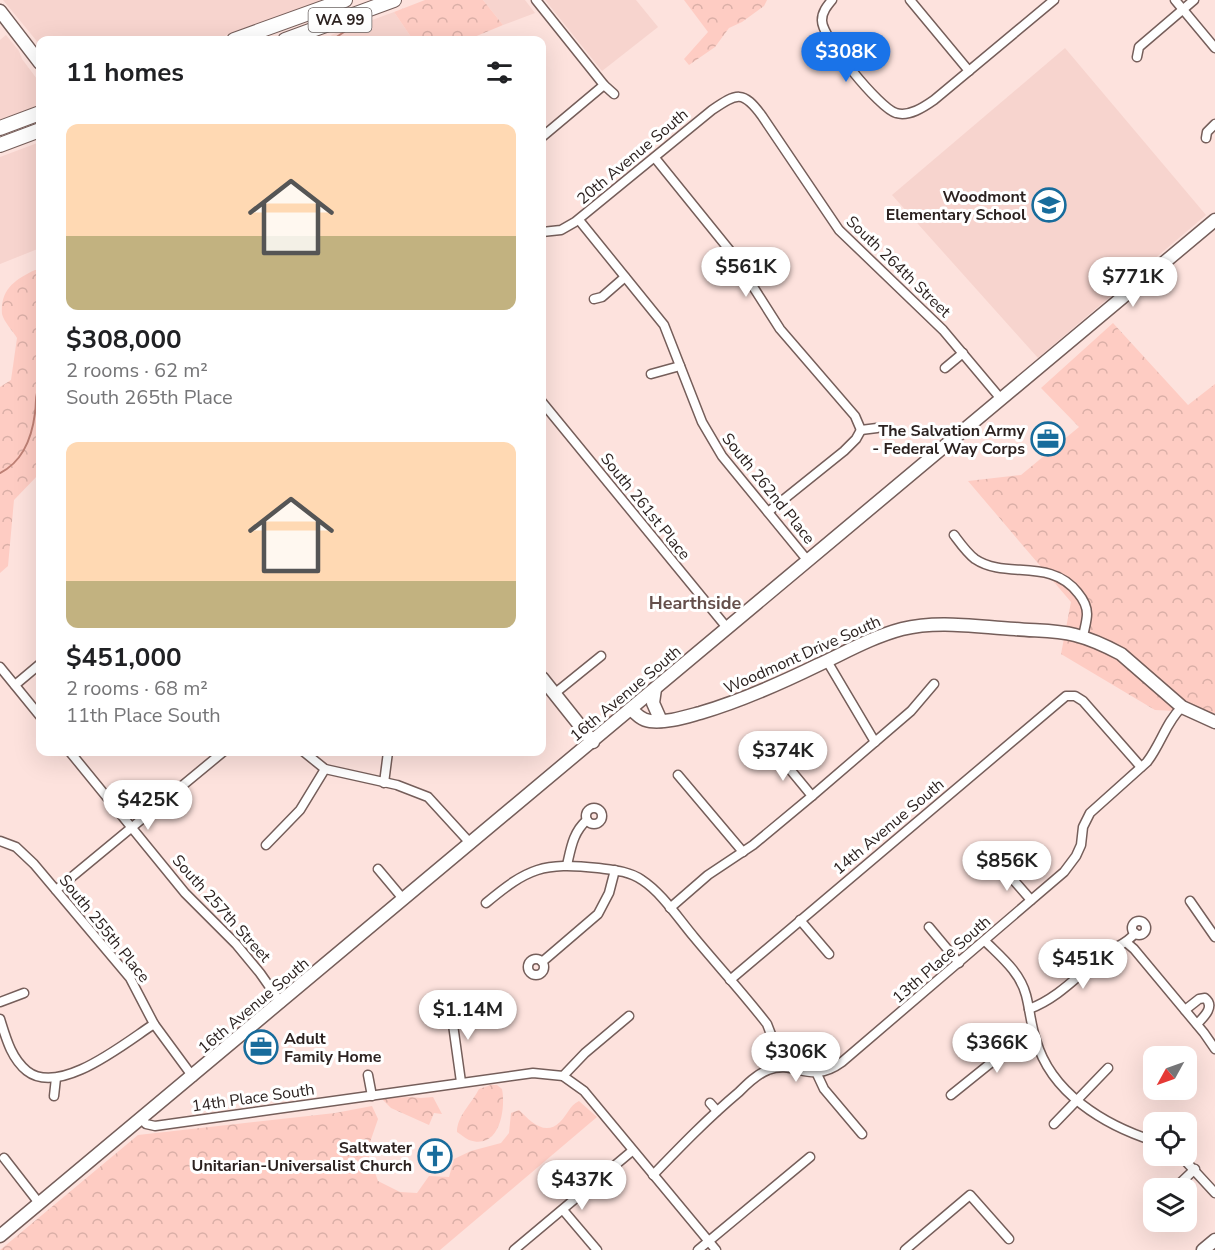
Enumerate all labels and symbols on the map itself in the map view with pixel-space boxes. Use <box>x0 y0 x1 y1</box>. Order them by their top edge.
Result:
road number: WA 99 <box>308 8 372 32</box>
pin: $308K <box>804 32 888 83</box>
street label: 20th Avenue South <box>572 104 693 210</box>
place label: Woodmont Elementary School <box>886 186 1027 226</box>
school or university icon: Woodmont Elementary School <box>1031 187 1067 223</box>
street label: South 264th Street <box>841 211 956 323</box>
pin: $561K <box>704 247 788 298</box>
pin: $771K <box>1091 257 1175 308</box>
place label: The Salvation Army - Federal Way Corps <box>872 420 1026 460</box>
office icon: The Salvation Army - Federal Way Corps <box>1030 421 1066 457</box>
street label: South 262nd Place <box>717 428 820 549</box>
street label: South 261st Place <box>595 449 695 565</box>
district label: Hearthside <box>649 591 741 615</box>
street label: Woodmont Drive South <box>720 610 884 699</box>
street label: 16th Avenue South <box>565 641 686 747</box>
pin: $374K <box>741 731 825 782</box>
street label: 14th Avenue South <box>828 774 949 880</box>
pin: $425K <box>106 780 190 831</box>
pin: $856K <box>965 841 1049 892</box>
street label: South 257th Street <box>167 850 276 968</box>
street label: South 255th Place <box>54 870 155 987</box>
street label: 13th Place South <box>888 911 996 1009</box>
pin: $451K <box>1041 939 1125 990</box>
street label: 16th Avenue South <box>193 953 314 1059</box>
pin: $1.14M <box>419 990 517 1041</box>
pin: $366K <box>955 1023 1039 1074</box>
place label: Adult Family Home <box>284 1028 382 1068</box>
office icon: Adult Family Home <box>243 1029 279 1065</box>
pin: $306K <box>754 1032 838 1083</box>
north arrow <box>1143 1046 1197 1100</box>
street label: 14th Place South <box>190 1078 316 1117</box>
place label: Saltwater Unitarian-Universalist Church <box>192 1137 413 1177</box>
church icon: Saltwater Unitarian-Universalist Church <box>417 1138 453 1174</box>
pin: $437K <box>540 1160 624 1211</box>

